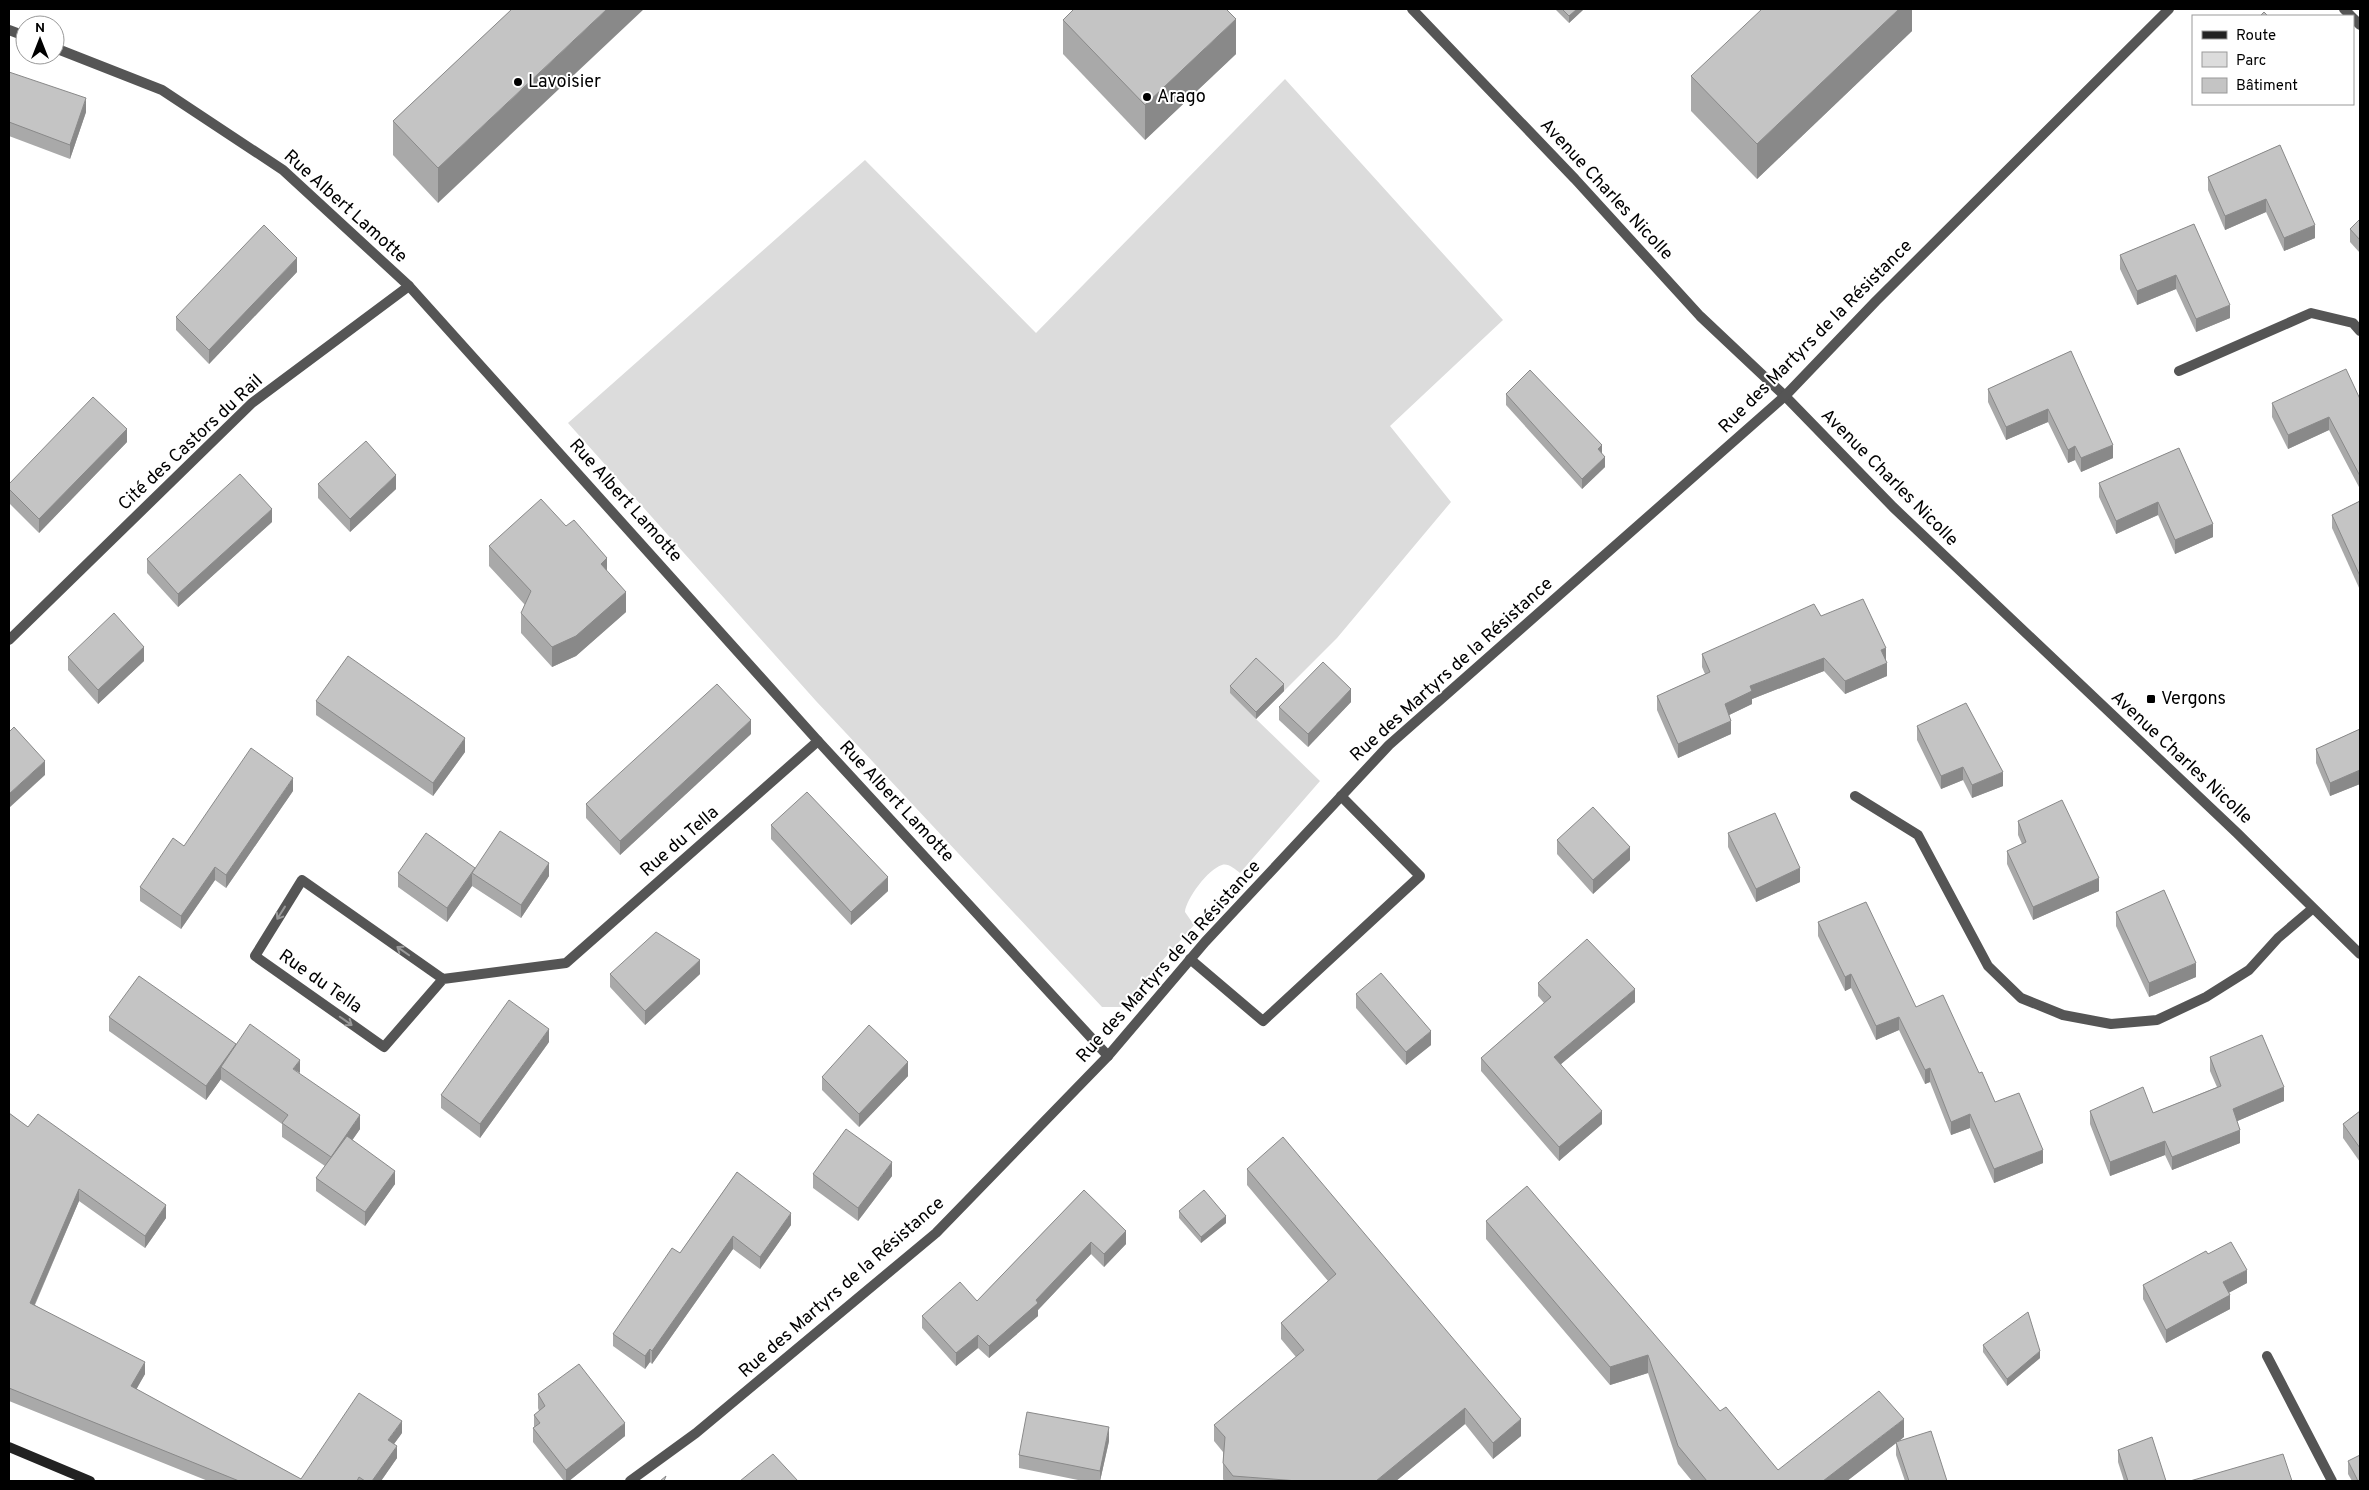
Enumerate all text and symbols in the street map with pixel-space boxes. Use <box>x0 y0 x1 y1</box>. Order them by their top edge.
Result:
north arrow <box>15 15 65 65</box>
legend <box>2192 15 2354 105</box>
text: N <box>35 20 45 37</box>
text: Route <box>2236 27 2276 46</box>
text: Parc <box>2236 52 2266 71</box>
place label: Lavoisier <box>528 71 601 94</box>
marker: Lavoisier <box>512 76 524 88</box>
text: Bâtiment <box>2236 77 2298 96</box>
place label: Arago <box>1157 86 1206 109</box>
marker: Arago <box>1141 91 1153 103</box>
street label: Avenue Charles Nicolle <box>1534 114 1678 266</box>
street label: Rue Albert Lamotte <box>278 145 412 269</box>
street label: Rue des Martyrs de la Résistance <box>1714 235 1918 439</box>
street label: Cité des Castors du Rail <box>114 370 268 516</box>
street label: Avenue Charles Nicolle <box>1815 404 1963 552</box>
street label: Rue Albert Lamotte <box>563 434 687 568</box>
street label: Rue des Martyrs de la Résistance <box>1346 573 1558 767</box>
street label: Avenue Charles Nicolle <box>2105 686 2257 830</box>
place label: Vergons <box>2161 688 2226 711</box>
marker: Vergons <box>2145 693 2157 705</box>
street label: Rue Albert Lamotte <box>834 736 958 868</box>
street label: Rue du Tella <box>636 802 724 882</box>
street label: Rue des Martyrs de la Résistance <box>1072 856 1266 1068</box>
one-way arrow <box>276 906 286 920</box>
street label: Rue du Tella <box>274 945 366 1019</box>
one-way arrow <box>396 946 410 956</box>
one-way arrow <box>339 1016 353 1026</box>
street label: Rue des Martyrs de la Résistance <box>734 1192 950 1384</box>

